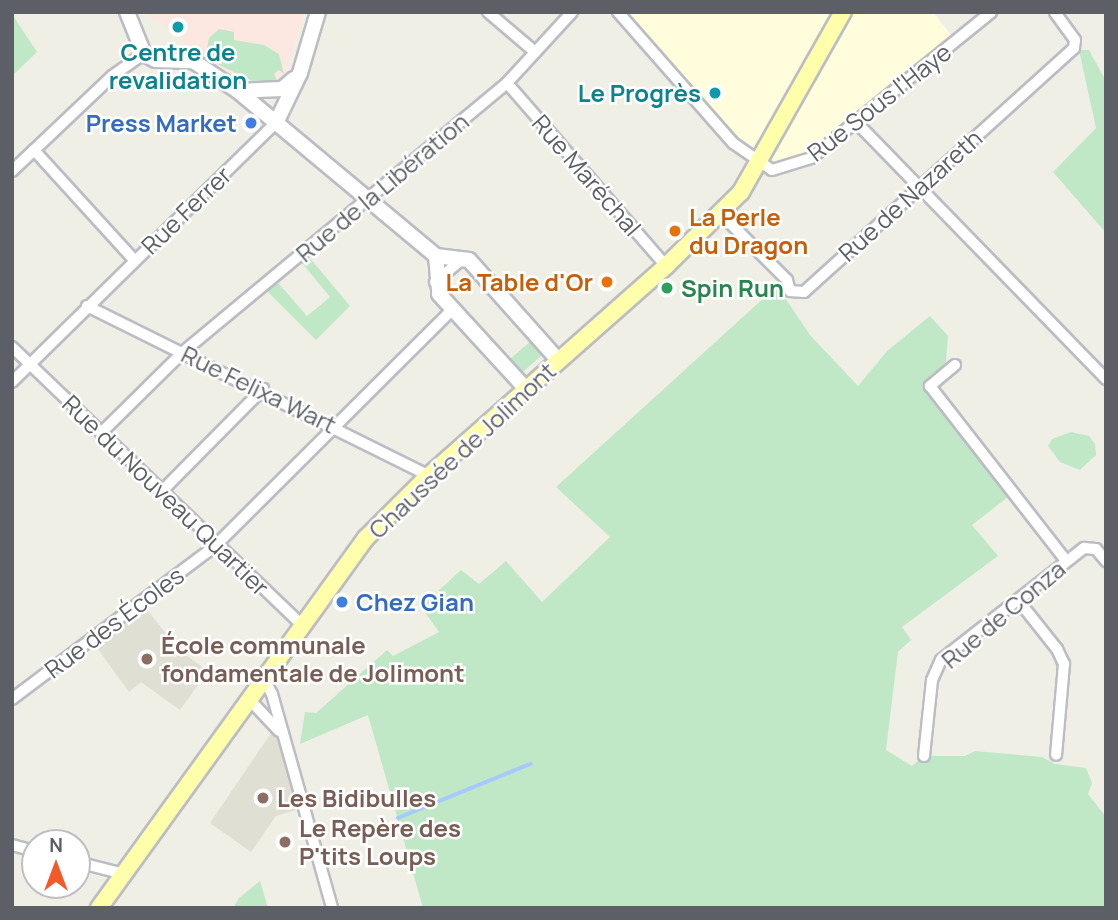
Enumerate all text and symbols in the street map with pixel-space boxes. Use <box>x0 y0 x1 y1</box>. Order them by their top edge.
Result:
marker: Centre de revalidation <box>170 19 186 35</box>
street label: Rue Sous l'Haye <box>802 37 956 167</box>
place label: Centre de revalidation <box>109 38 247 94</box>
place label: Le Progrès <box>578 79 701 107</box>
marker: Le Progrès <box>707 85 723 101</box>
street label: Rue de la Libération <box>290 106 474 268</box>
place label: Press Market <box>86 109 237 137</box>
street label: Rue Maréchal <box>527 109 647 241</box>
marker: Press Market <box>243 115 259 131</box>
street label: Rue de Nazareth <box>832 123 988 267</box>
street label: Rue Ferrer <box>135 160 237 260</box>
place label: La Perle du Dragon <box>689 203 808 259</box>
marker: La Perle du Dragon <box>667 223 683 239</box>
place label: La Table d'Or <box>445 268 593 296</box>
marker: La Table d'Or <box>599 274 615 290</box>
place label: Spin Run <box>681 274 784 302</box>
marker: Spin Run <box>659 280 675 296</box>
street label: Rue Felixa Wart <box>177 339 341 439</box>
street label: Chaussée de Jolimont <box>363 356 561 544</box>
street label: Rue du Nouveau Quartier <box>57 389 275 601</box>
street label: Rue de Conza <box>935 554 1071 674</box>
street label: Rue des Écoles <box>39 560 189 684</box>
place label: Chez Gian <box>356 588 474 616</box>
marker: Chez Gian <box>334 594 350 610</box>
place label: École communale fondamentale de Jolimont <box>161 631 465 687</box>
marker: École communale fondamentale de Jolimont <box>139 651 155 667</box>
place label: Les Bidibulles <box>277 784 436 812</box>
marker: Les Bidibulles <box>255 790 271 806</box>
place label: Le Repère des P'tits Loups <box>299 814 461 870</box>
north arrow <box>21 829 91 899</box>
text: N <box>49 832 63 858</box>
marker: Le Repère des P'tits Loups <box>277 834 293 850</box>

